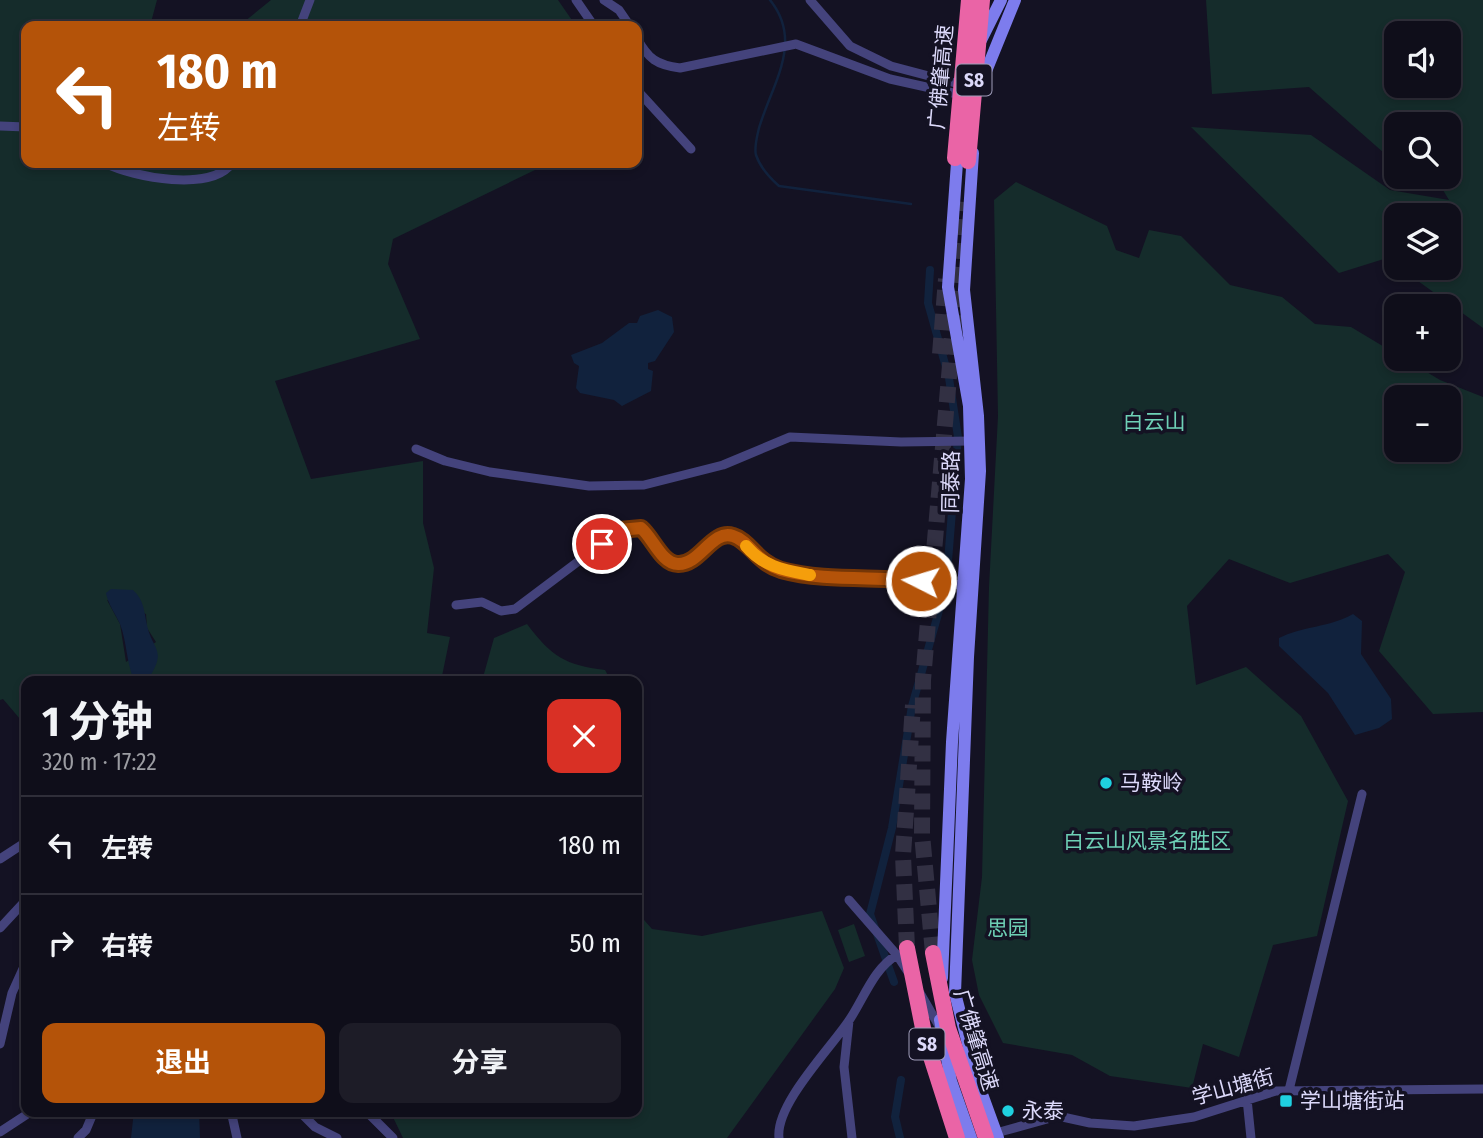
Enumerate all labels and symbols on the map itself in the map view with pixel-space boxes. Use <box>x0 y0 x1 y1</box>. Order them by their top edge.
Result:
street label: 广佛肇高速 <box>923 24 959 130</box>
road number: S8 <box>956 64 992 96</box>
park label: 白云山 <box>1123 409 1186 435</box>
street label: 同泰路 <box>937 450 965 514</box>
pin <box>572 514 632 574</box>
position arrow <box>884 544 958 618</box>
place label: 马鞍岭 <box>1120 770 1183 796</box>
marker: 马鞍岭 <box>1098 775 1114 791</box>
park label: 白云山风景名胜区 <box>1063 828 1231 854</box>
park label: 思园 <box>987 915 1029 941</box>
street label: 广佛肇高速 <box>948 986 1004 1094</box>
road number: S8 <box>909 1028 944 1060</box>
street label: 学山塘街 <box>1189 1064 1277 1110</box>
place label: 学山塘街站 <box>1300 1088 1405 1114</box>
marker: 学山塘街站 <box>1278 1093 1294 1109</box>
place label: 永泰 <box>1022 1098 1064 1124</box>
marker: 永泰 <box>1000 1103 1016 1119</box>

